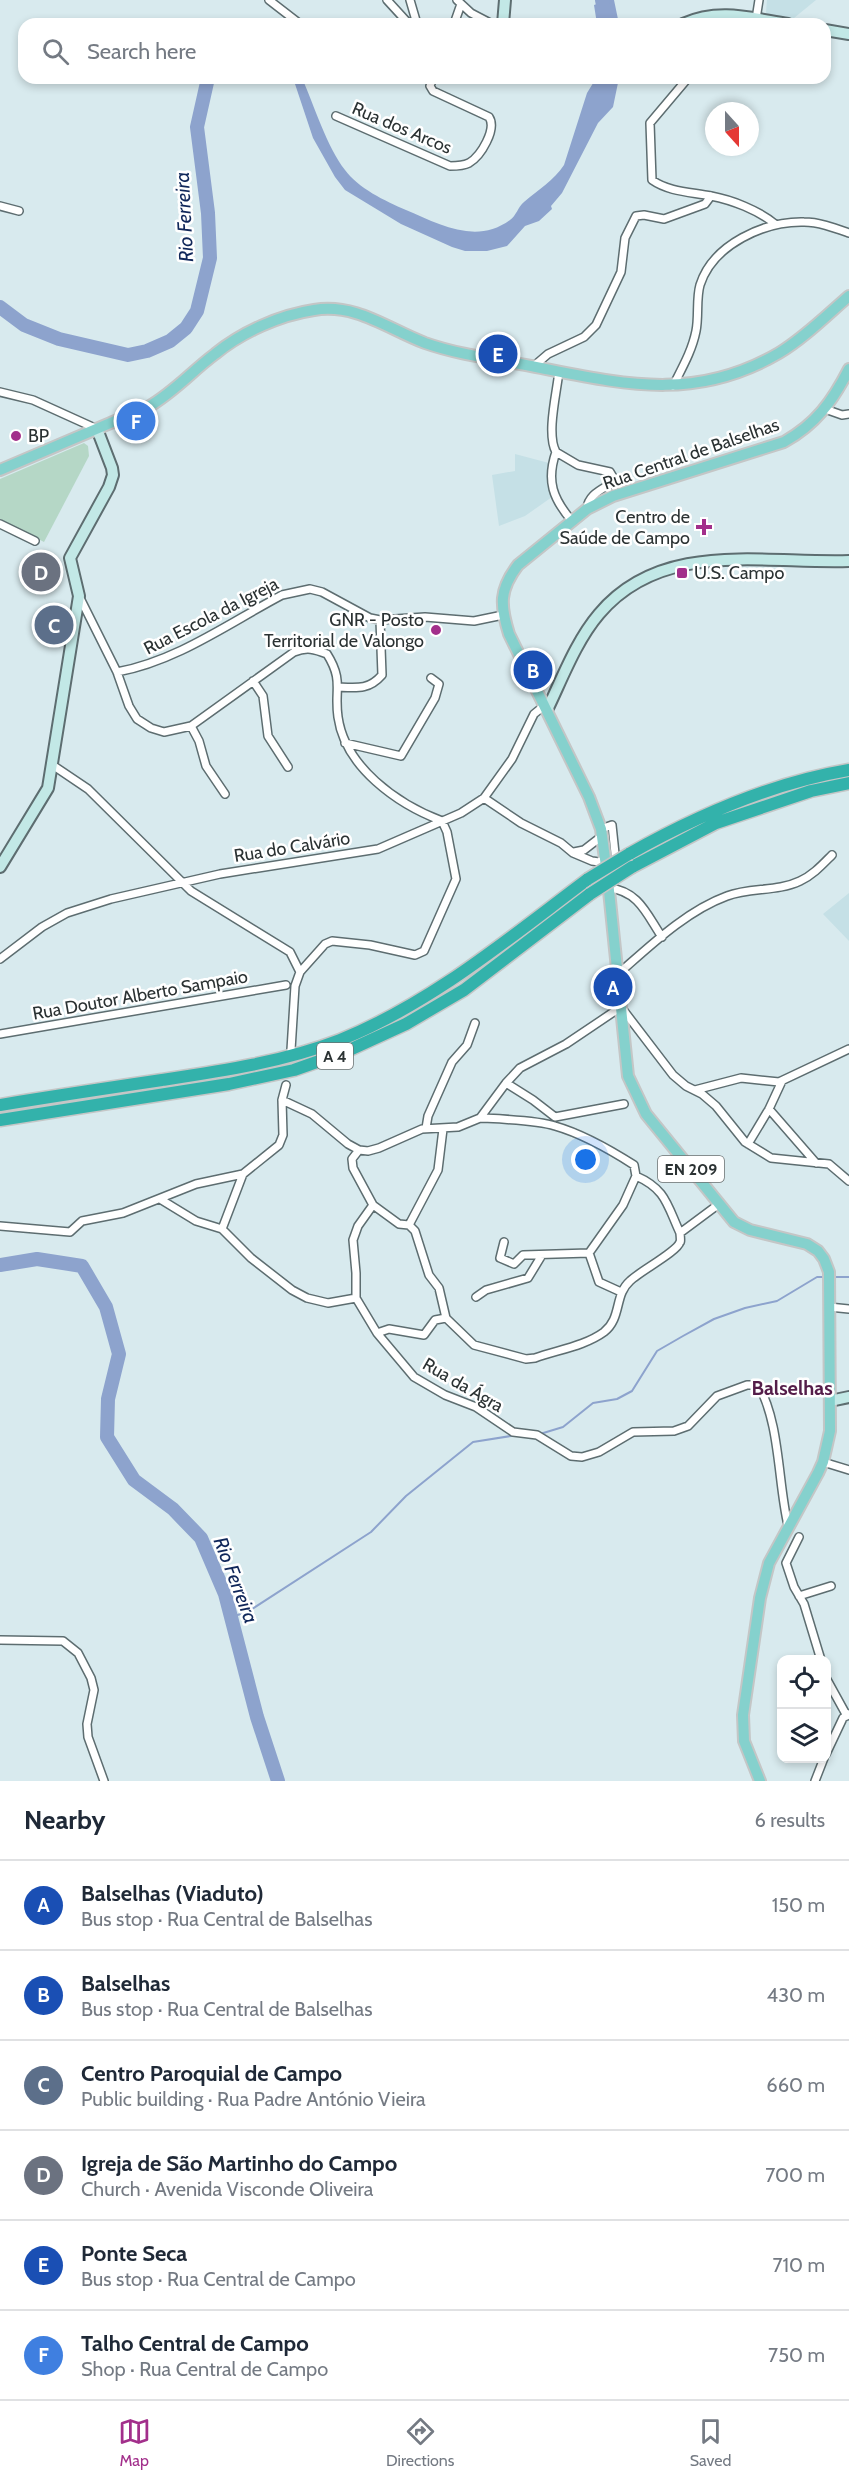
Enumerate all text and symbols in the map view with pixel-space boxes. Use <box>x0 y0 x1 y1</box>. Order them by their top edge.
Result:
search box <box>18 18 831 84</box>
icon: search <box>39 35 72 68</box>
text: Search here <box>87 38 196 65</box>
street label: Rua dos Arcos <box>349 97 455 159</box>
north arrow <box>705 102 759 156</box>
water label: Rio Ferreira <box>170 171 198 263</box>
pin: E <box>478 332 518 376</box>
pin: F <box>116 398 156 444</box>
street label: Rua Central de Balselhas <box>600 413 782 495</box>
place label: BP <box>28 425 49 447</box>
marker: BP <box>9 429 23 443</box>
place label: Centro de Saúde de Campo <box>559 506 690 549</box>
marker: Centro de Saúde de Campo <box>695 518 713 536</box>
pin: D <box>22 550 60 594</box>
place label: U.S. Campo <box>694 562 784 584</box>
marker: U.S. Campo <box>675 566 689 580</box>
street label: Rua Escola da Igreja <box>140 572 282 659</box>
pin: C <box>34 602 74 648</box>
place label: GNR - Posto Territorial de Valongo <box>264 609 424 652</box>
marker: GNR - Posto Territorial de Valongo <box>429 623 443 637</box>
pin: B <box>514 648 552 692</box>
street label: Rua do Calvário <box>232 827 352 867</box>
pin: A <box>594 964 632 1010</box>
street label: Rua Doutor Alberto Sampaio <box>31 965 249 1025</box>
road number: A 4 <box>317 1043 353 1069</box>
your location <box>571 1145 600 1174</box>
road number: EN 209 <box>658 1156 724 1182</box>
street label: Rua da Ágra <box>419 1353 508 1417</box>
district label: Balselhas <box>751 1376 833 1400</box>
water label: Rio Ferreira <box>209 1533 263 1627</box>
map controls <box>777 1655 831 1763</box>
button: locate <box>777 1655 831 1709</box>
button: layers <box>777 1709 831 1763</box>
text: Nearby <box>24 1804 105 1836</box>
text: 6 results <box>754 1808 825 1832</box>
text: Balselhas (Viaduto) <box>81 1880 264 1907</box>
text: A <box>37 1893 50 1917</box>
text: 150 m <box>772 1893 825 1917</box>
text: Bus stop · Rua Central de Balselhas <box>81 1907 372 1931</box>
text: Balselhas <box>81 1970 170 1997</box>
text: B <box>37 1983 50 2007</box>
text: 430 m <box>767 1983 825 2007</box>
text: Bus stop · Rua Central de Balselhas <box>81 1997 372 2021</box>
text: Centro Paroquial de Campo <box>81 2060 342 2087</box>
text: C <box>37 2073 50 2097</box>
text: 660 m <box>766 2073 825 2097</box>
text: Public building · Rua Padre António Vieira <box>81 2087 426 2111</box>
text: Igreja de São Martinho do Campo <box>81 2150 397 2177</box>
text: D <box>36 2163 51 2187</box>
text: 700 m <box>765 2163 825 2187</box>
text: Church · Avenida Visconde Oliveira <box>81 2177 373 2201</box>
text: Ponte Seca <box>81 2240 187 2267</box>
text: E <box>38 2253 49 2277</box>
text: 710 m <box>772 2253 825 2277</box>
text: Bus stop · Rua Central de Campo <box>81 2267 356 2291</box>
text: Talho Central de Campo <box>81 2330 309 2357</box>
text: F <box>38 2343 49 2367</box>
text: 750 m <box>768 2343 825 2367</box>
text: Shop · Rua Central de Campo <box>81 2357 328 2381</box>
tab: Map <box>118 2415 151 2470</box>
tab: Directions <box>386 2415 454 2470</box>
tab: Saved <box>690 2415 731 2470</box>

